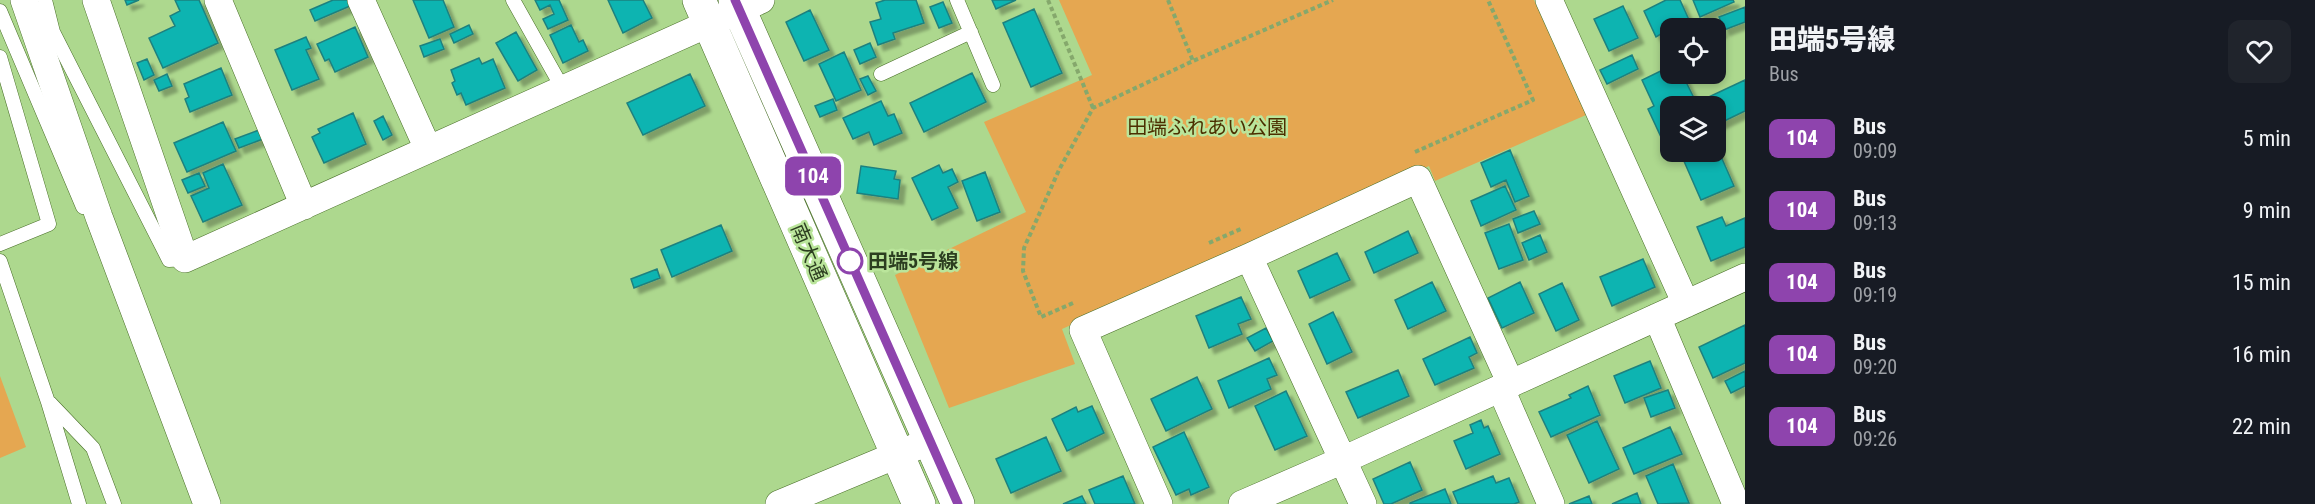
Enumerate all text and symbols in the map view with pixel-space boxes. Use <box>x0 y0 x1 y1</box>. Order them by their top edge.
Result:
map controls <box>1660 18 1726 162</box>
button: locate <box>1660 18 1726 84</box>
button: heart <box>2228 20 2291 83</box>
text: 田端5号線 <box>1769 23 1895 56</box>
text: Bus <box>1769 62 1799 86</box>
button: layers <box>1660 96 1726 162</box>
text: Bus <box>1853 114 1886 139</box>
park label: 田端ふれあい公園 <box>1127 115 1287 139</box>
text: 104 <box>1786 126 1818 150</box>
text: 5 min <box>2243 126 2291 151</box>
text: 09:09 <box>1853 139 1897 163</box>
line badge: 104 <box>778 156 848 195</box>
text: 104 <box>797 164 829 188</box>
text: Bus <box>1853 186 1886 211</box>
text: 104 <box>1786 198 1818 222</box>
text: 9 min <box>2243 198 2291 223</box>
text: 09:13 <box>1853 211 1897 235</box>
street label: 南大通 <box>786 220 832 284</box>
marker: 田端5号線 <box>837 248 863 274</box>
place label: 田端5号線 <box>868 249 959 273</box>
text: Bus <box>1853 258 1886 283</box>
text: 104 <box>1786 270 1818 294</box>
text: 15 min <box>2232 270 2291 295</box>
text: 09:19 <box>1853 283 1897 307</box>
text: Bus <box>1853 330 1886 355</box>
text: 104 <box>1786 342 1818 366</box>
text: 16 min <box>2232 342 2291 367</box>
text: 09:20 <box>1853 355 1897 379</box>
text: Bus <box>1853 402 1886 427</box>
text: 104 <box>1786 414 1818 438</box>
text: 22 min <box>2232 414 2291 439</box>
text: 09:26 <box>1853 427 1897 451</box>

